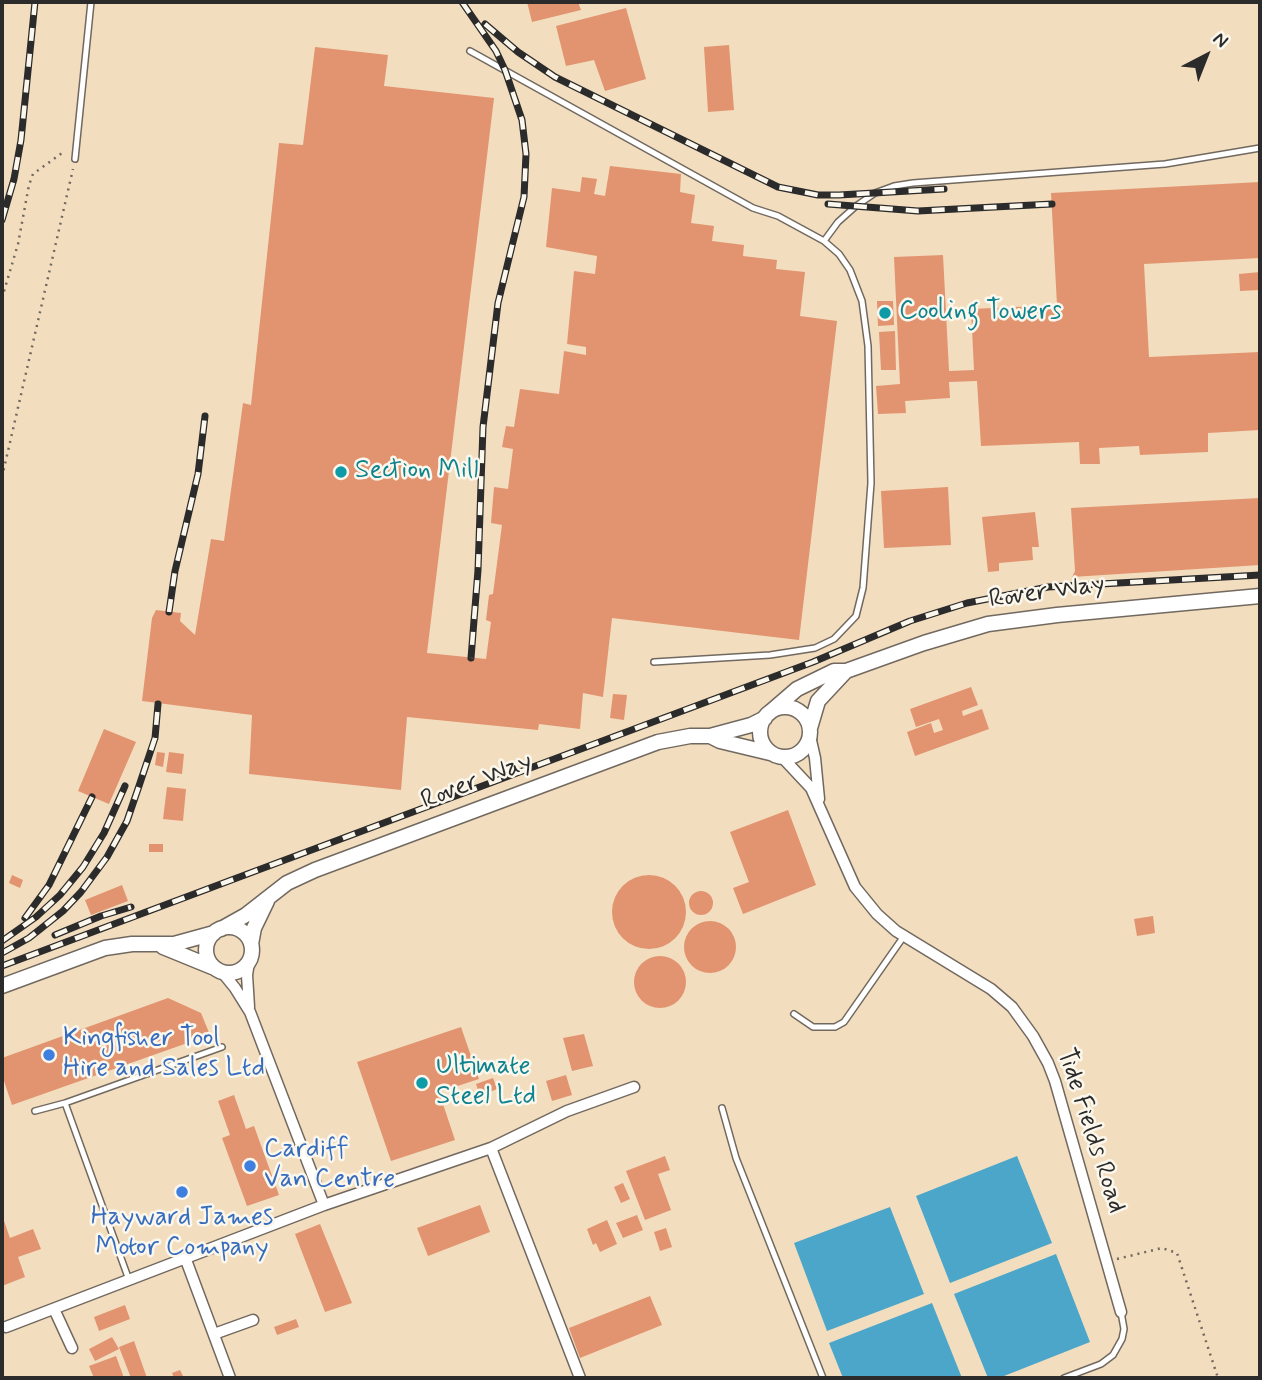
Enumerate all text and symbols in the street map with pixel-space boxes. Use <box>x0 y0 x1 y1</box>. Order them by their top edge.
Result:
north arrow <box>1171 21 1241 91</box>
text: N <box>1207 26 1233 54</box>
place label: Cooling Towers <box>899 297 1062 329</box>
marker: Cooling Towers <box>877 305 893 321</box>
place label: Section Mill <box>355 456 478 488</box>
marker: Section Mill <box>333 464 349 480</box>
street label: Rover Way <box>987 569 1107 617</box>
street label: Rover Way <box>417 747 537 817</box>
place label: Kingfisher Tool Hire and Sales Ltd <box>63 1024 265 1086</box>
street label: Tide Fields Road <box>1049 1045 1131 1217</box>
marker: Kingfisher Tool Hire and Sales Ltd <box>41 1047 57 1063</box>
place label: Ultimate Steel Ltd <box>436 1052 536 1114</box>
marker: Ultimate Steel Ltd <box>414 1075 430 1091</box>
place label: Cardiff Van Centre <box>264 1135 395 1196</box>
marker: Cardiff Van Centre <box>242 1158 258 1174</box>
marker: Hayward James Motor Company <box>174 1184 190 1200</box>
place label: Hayward James Motor Company <box>91 1203 273 1264</box>

